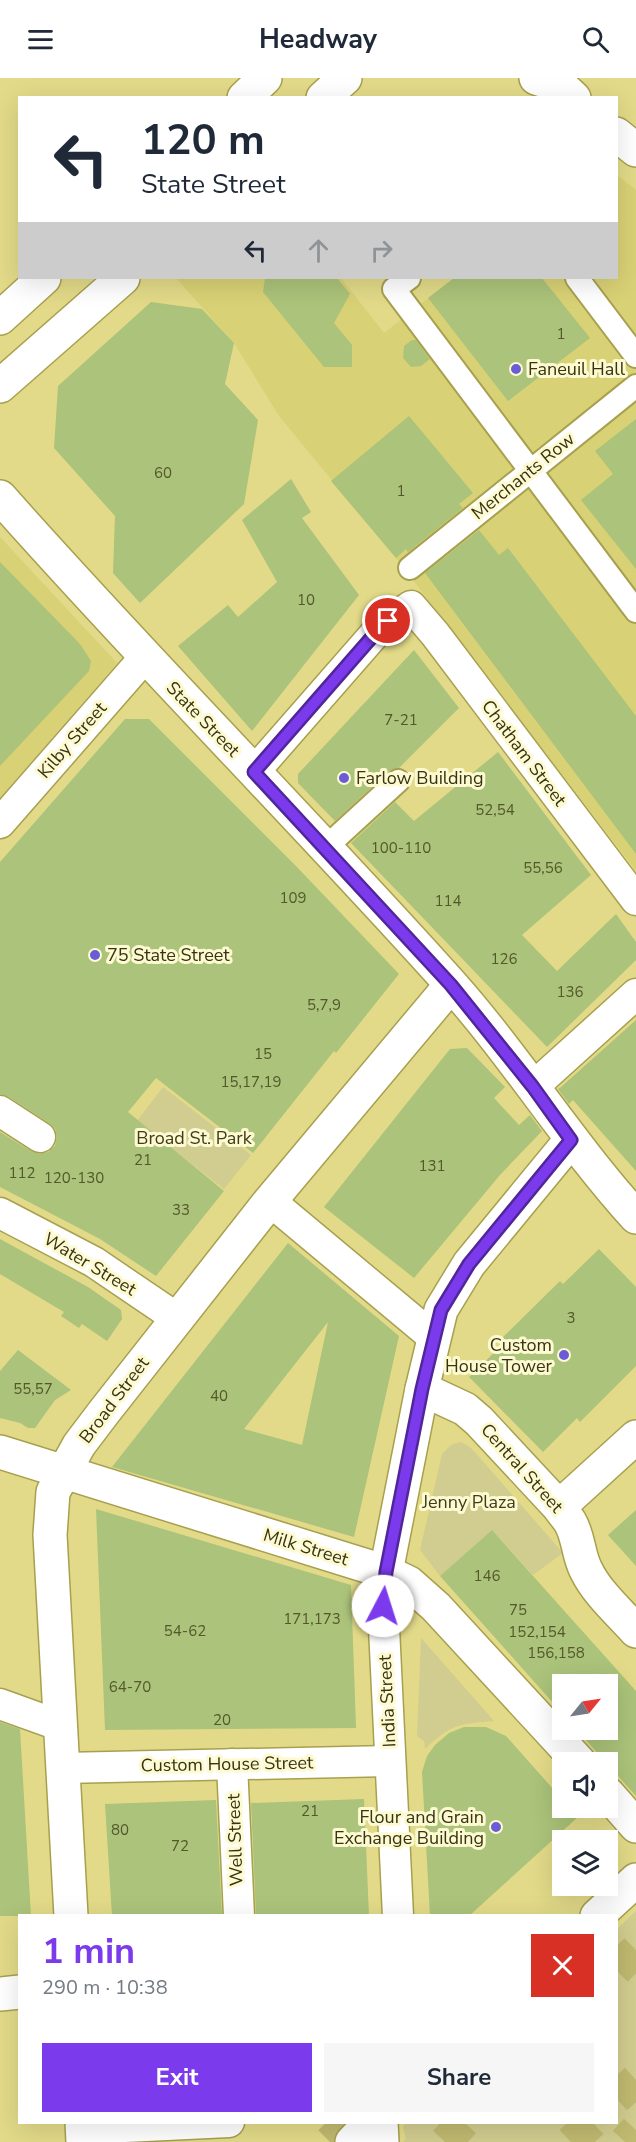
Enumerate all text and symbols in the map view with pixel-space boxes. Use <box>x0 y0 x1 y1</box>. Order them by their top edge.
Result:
text: Headway <box>259 21 377 58</box>
icon: menu <box>24 23 57 56</box>
icon: search <box>579 23 612 56</box>
text: 120 m <box>141 112 265 169</box>
icon: left <box>42 120 120 198</box>
text: State Street <box>141 166 286 203</box>
icon: left <box>239 234 272 267</box>
icon: ahead <box>302 234 335 267</box>
icon: right <box>365 234 398 267</box>
house number: 1 <box>556 324 566 344</box>
place label: Faneuil Hall <box>528 357 626 381</box>
marker: Faneuil Hall <box>509 362 523 376</box>
street label: Merchants Row <box>466 427 580 525</box>
house number: 60 <box>154 463 172 483</box>
house number: 1 <box>396 481 406 501</box>
house number: 10 <box>297 590 315 610</box>
pin <box>362 595 413 646</box>
icon: arrive <box>371 604 404 637</box>
street label: State Street <box>161 676 246 763</box>
street label: Chatham Street <box>476 695 572 812</box>
street label: Kilby Street <box>32 696 112 783</box>
house number: 7-21 <box>384 710 418 730</box>
place label: Farlow Building <box>356 766 484 790</box>
marker: Farlow Building <box>337 771 351 785</box>
house number: 52,54 <box>475 800 515 820</box>
house number: 100-110 <box>371 838 431 858</box>
house number: 55,56 <box>523 858 563 878</box>
house number: 109 <box>279 888 307 908</box>
house number: 114 <box>434 891 462 911</box>
place label: 75 State Street <box>107 943 230 967</box>
marker: 75 State Street <box>88 948 102 962</box>
house number: 126 <box>490 949 518 969</box>
house number: 136 <box>556 982 584 1002</box>
house number: 5,7,9 <box>307 995 341 1015</box>
house number: 15 <box>254 1044 272 1064</box>
house number: 15,17,19 <box>221 1072 281 1092</box>
park label: Broad St. Park <box>136 1126 253 1150</box>
house number: 21 <box>134 1150 152 1170</box>
house number: 131 <box>418 1156 446 1176</box>
house number: 112 <box>8 1163 36 1183</box>
house number: 120-130 <box>44 1168 104 1188</box>
house number: 33 <box>172 1200 190 1220</box>
street label: Water Street <box>39 1227 141 1302</box>
house number: 3 <box>566 1308 576 1328</box>
place label: Custom House Tower <box>445 1333 553 1378</box>
marker: Custom House Tower <box>557 1348 571 1362</box>
street label: Broad Street <box>74 1351 155 1448</box>
house number: 55,57 <box>13 1379 53 1399</box>
house number: 40 <box>210 1386 228 1406</box>
street label: Central Street <box>475 1418 569 1518</box>
park label: Jenny Plaza <box>421 1490 516 1514</box>
street label: Milk Street <box>261 1523 352 1571</box>
house number: 146 <box>473 1566 501 1586</box>
position arrow <box>351 1574 415 1638</box>
house number: 75 <box>509 1600 527 1620</box>
house number: 171,173 <box>283 1609 341 1629</box>
house number: 54-62 <box>164 1621 206 1641</box>
house number: 152,154 <box>508 1622 566 1642</box>
house number: 156,158 <box>527 1643 585 1663</box>
street label: India Street <box>373 1653 401 1748</box>
north arrow <box>552 1674 618 1740</box>
map controls <box>552 1674 618 1896</box>
house number: 64-70 <box>109 1677 151 1697</box>
house number: 20 <box>213 1710 231 1730</box>
street label: Custom House Street <box>140 1750 314 1778</box>
button: sound <box>552 1752 618 1818</box>
street label: Well Street <box>221 1793 249 1887</box>
house number: 21 <box>301 1801 319 1821</box>
place label: Flour and Grain Exchange Building <box>334 1805 484 1850</box>
house number: 80 <box>111 1820 129 1840</box>
marker: Flour and Grain Exchange Building <box>489 1820 503 1834</box>
button: layers <box>552 1830 618 1896</box>
house number: 72 <box>171 1836 189 1856</box>
text: 1 min <box>42 1927 135 1976</box>
button: close <box>531 1934 594 1997</box>
text: 290 m · 10:38 <box>42 1974 168 2001</box>
button: Exit <box>42 2043 312 2112</box>
button: Share <box>324 2043 594 2112</box>

